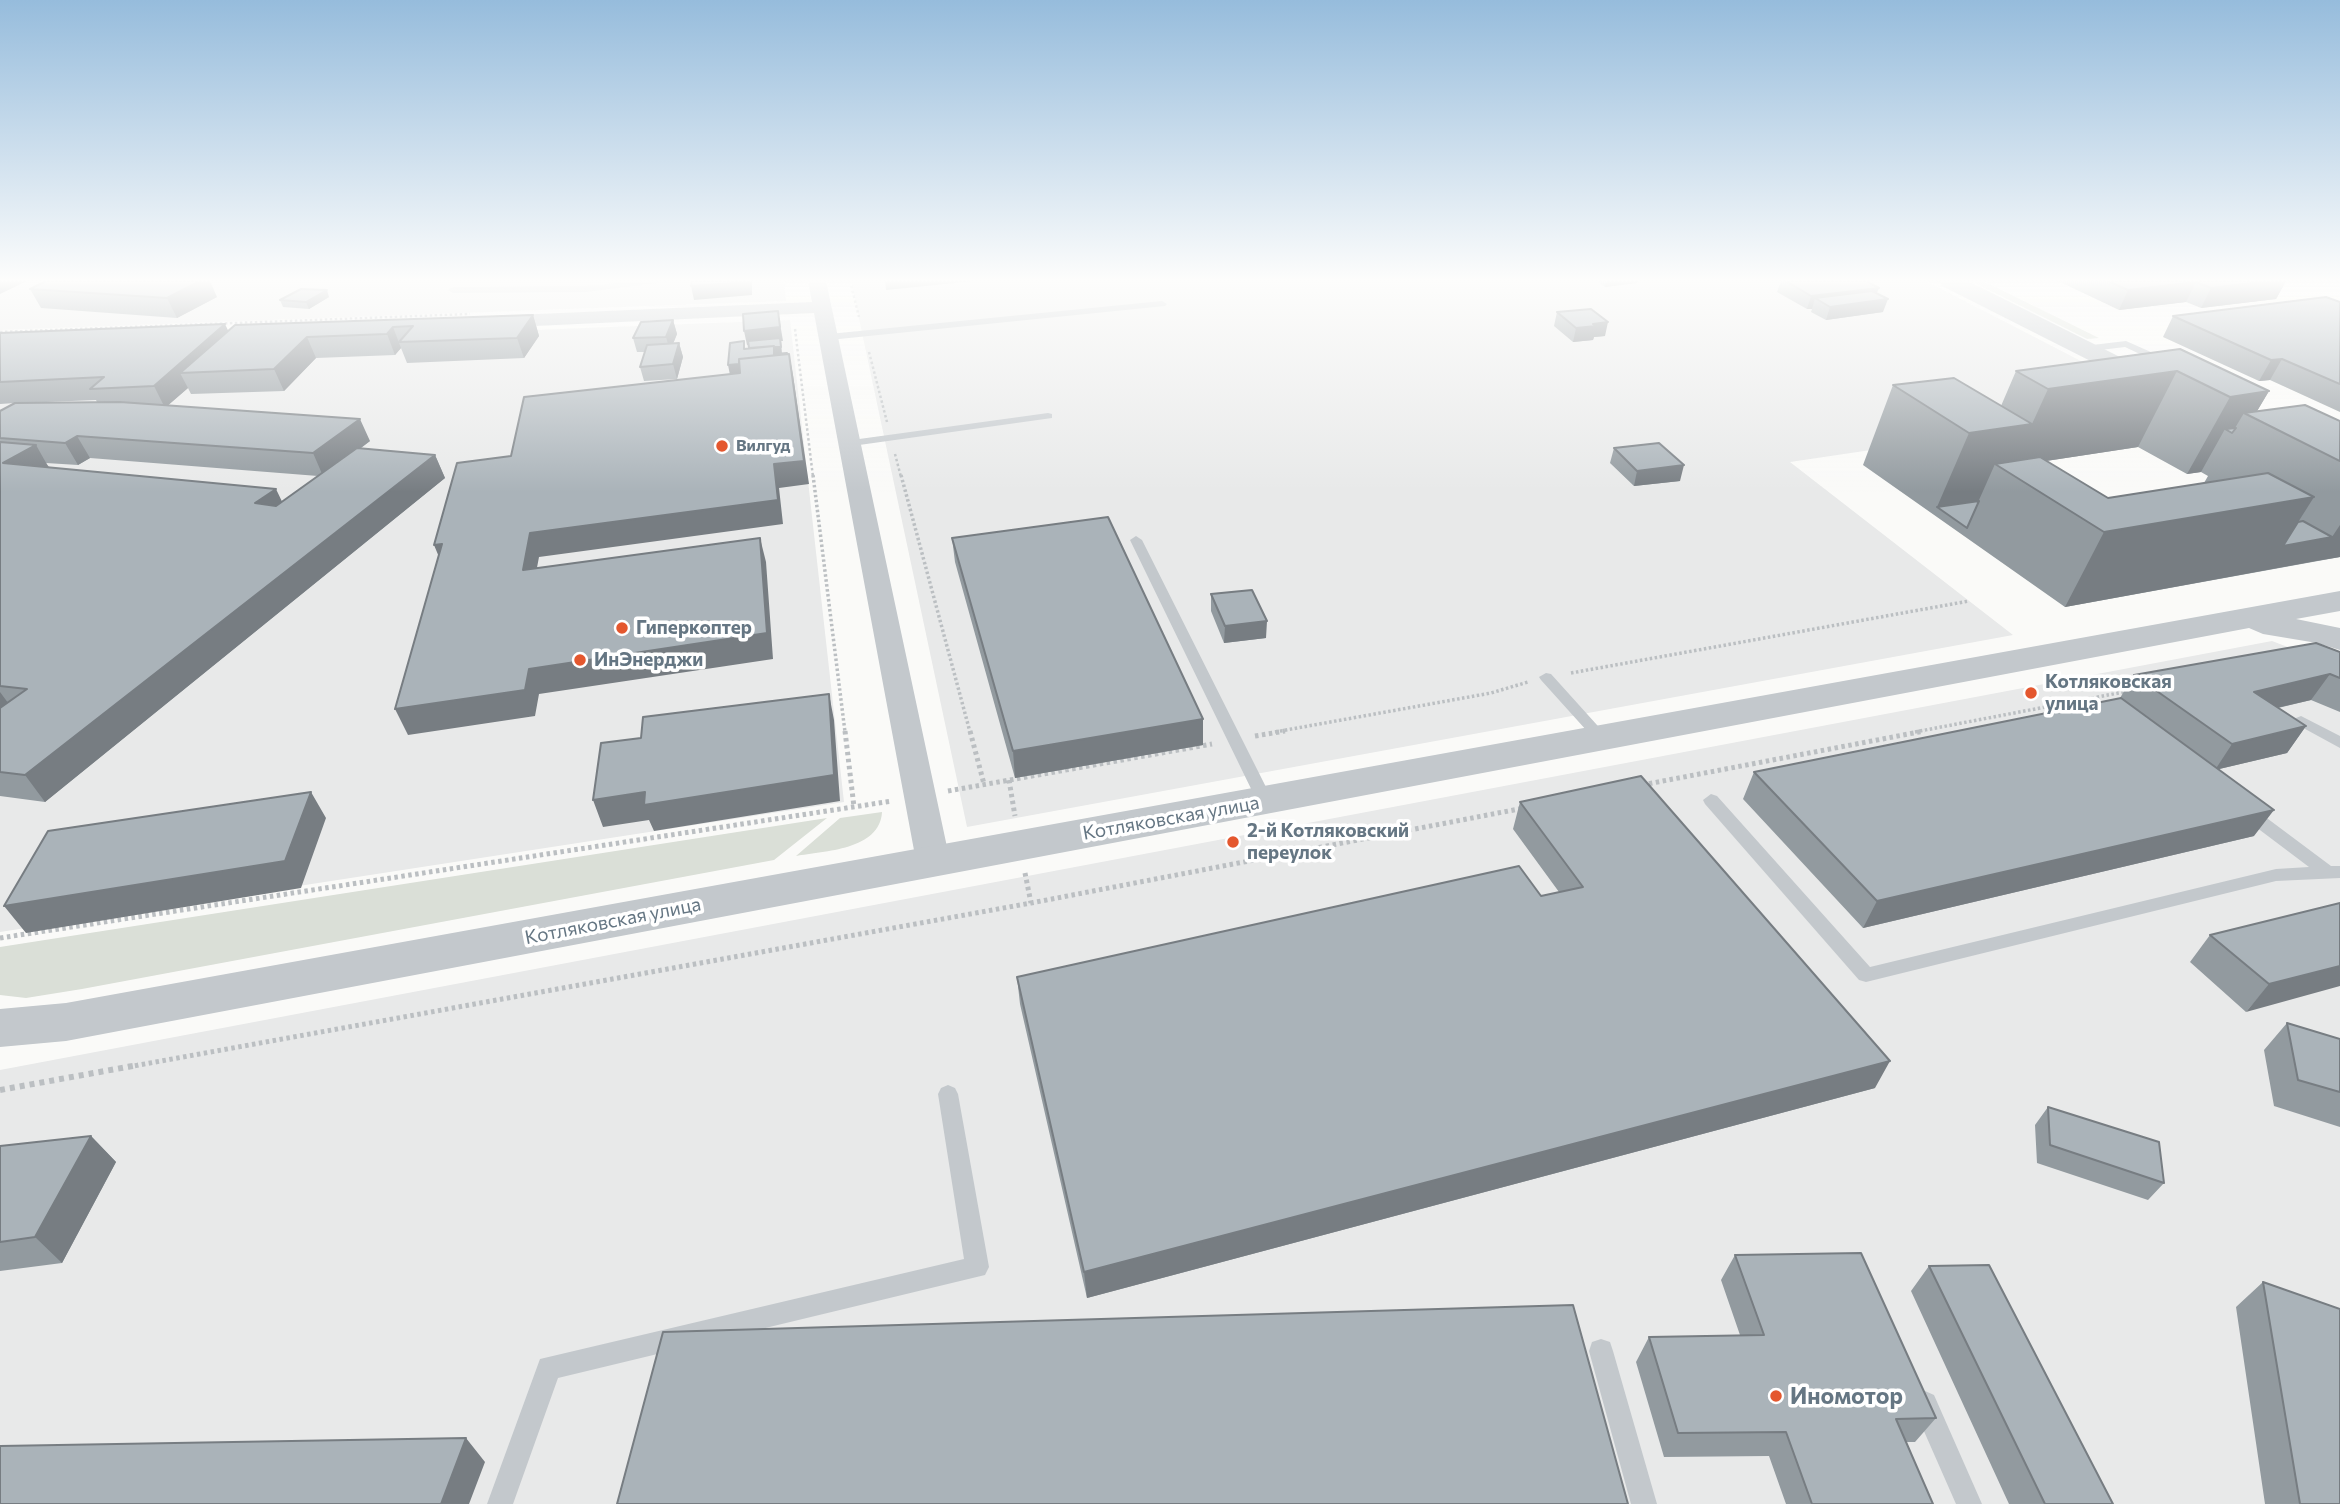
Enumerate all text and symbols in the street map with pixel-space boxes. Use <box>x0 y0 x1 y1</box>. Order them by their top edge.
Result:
place label: Вилгуд <box>736 436 790 456</box>
marker: Вилгуд <box>714 438 730 454</box>
place label: Гиперкоптер <box>636 617 752 639</box>
marker: Гиперкоптер <box>614 620 630 636</box>
place label: ИнЭнерджи <box>594 649 703 671</box>
marker: ИнЭнерджи <box>572 652 588 668</box>
place label: Котляковская улица <box>2045 671 2172 715</box>
marker: Котляковская улица <box>2023 685 2039 701</box>
street label: Котляковская улица <box>1081 791 1261 845</box>
place label: 2-й Котляковский переулок <box>1247 820 1409 864</box>
marker: 2-й Котляковский переулок <box>1225 834 1241 850</box>
street label: Котляковская улица <box>523 893 703 949</box>
place label: Иномотор <box>1790 1382 1903 1410</box>
marker: Иномотор <box>1768 1388 1784 1404</box>

